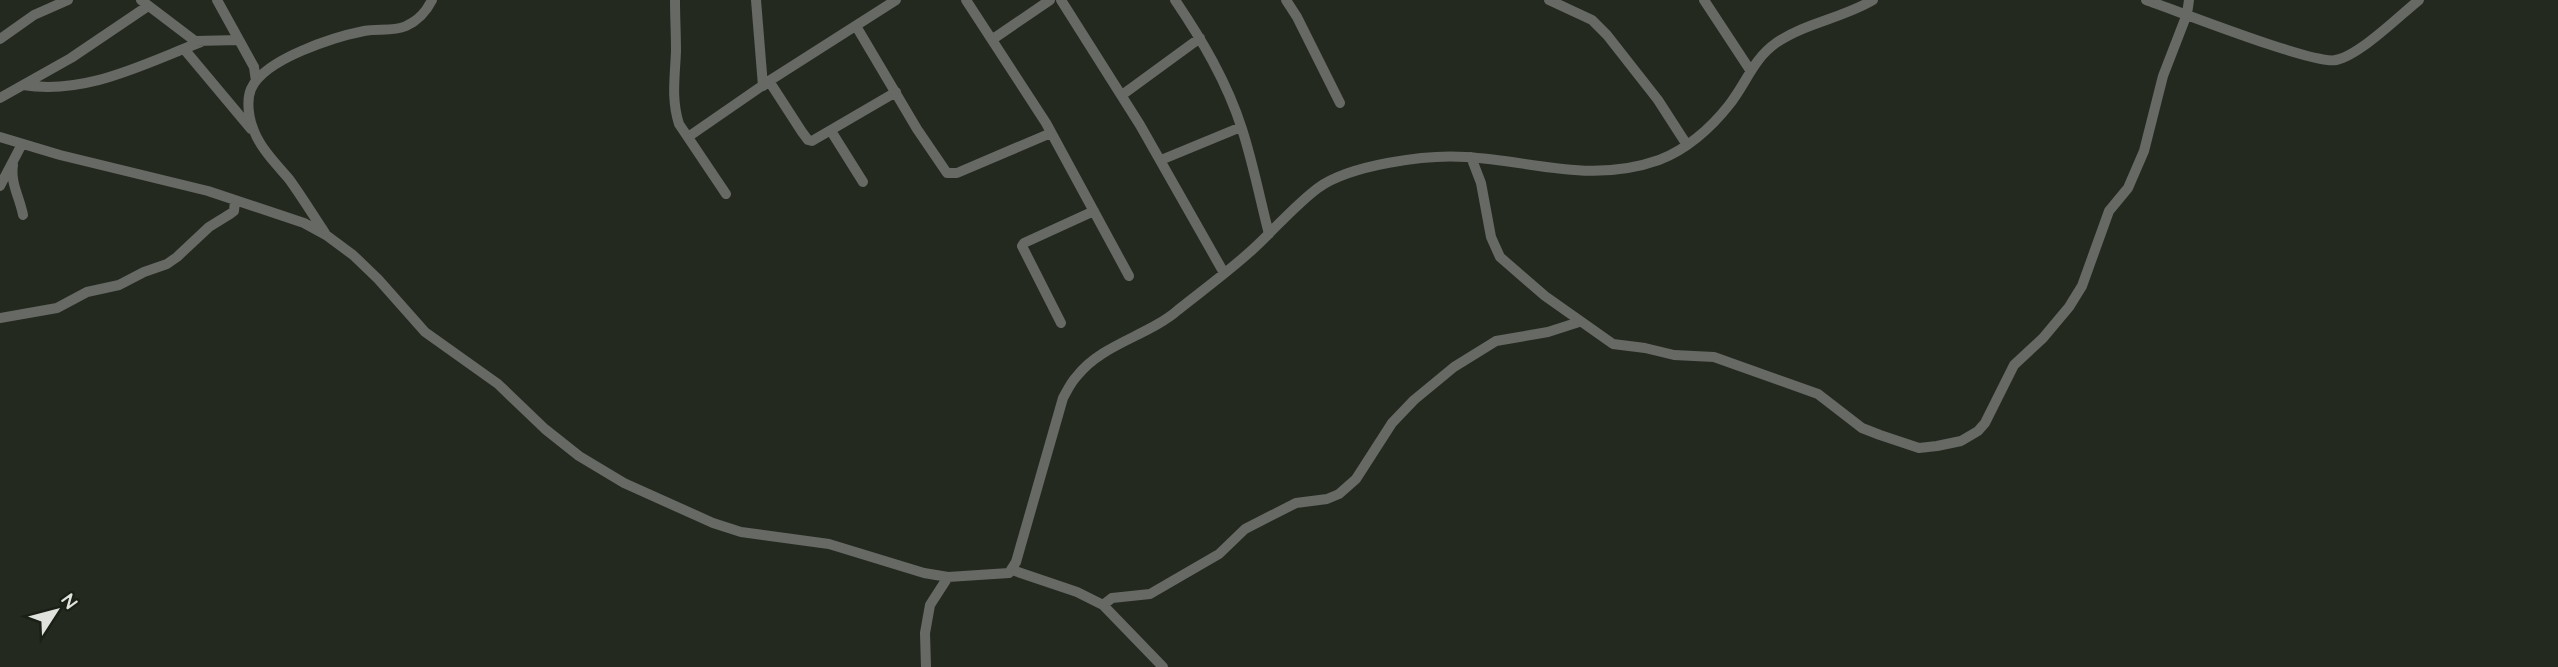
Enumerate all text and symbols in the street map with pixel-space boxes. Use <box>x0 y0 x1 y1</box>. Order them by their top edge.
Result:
north arrow <box>21 576 91 646</box>
text: N <box>56 588 84 614</box>

